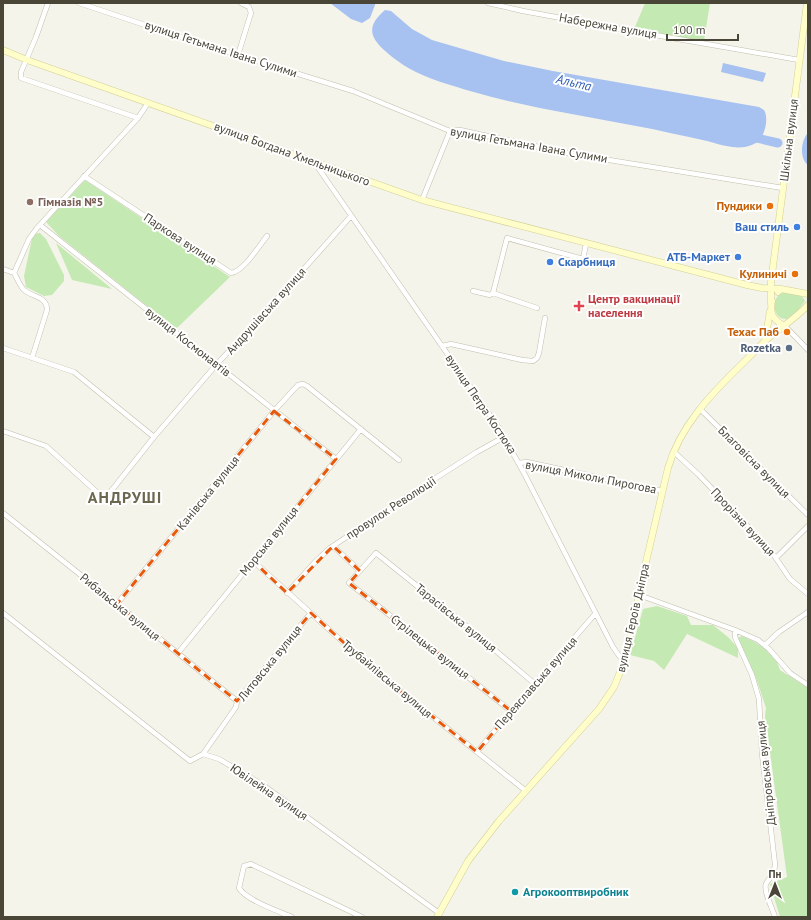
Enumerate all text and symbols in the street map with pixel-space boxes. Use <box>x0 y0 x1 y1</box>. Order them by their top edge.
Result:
street label: Набережна вулиця <box>558 10 658 41</box>
scale bar <box>667 16 738 42</box>
street label: вулиця Гетьмана Івана Сулими <box>143 17 299 80</box>
text: 100 m <box>673 22 706 37</box>
water label: Альта <box>554 70 594 95</box>
street label: Шкільна вулиця <box>776 98 801 182</box>
street label: вулиця Богдана Хмельницького <box>212 118 372 189</box>
street label: вулиця Гетьмана Івана Сулими <box>449 123 609 166</box>
place label: Гімназія №5 <box>38 194 103 209</box>
marker: Гімназія №5 <box>25 197 35 207</box>
place label: Пундики <box>716 198 762 213</box>
marker: Пундики <box>765 201 775 211</box>
street label: Паркова вулиця <box>141 209 220 268</box>
place label: Ваш стиль <box>735 219 789 234</box>
marker: Ваш стиль <box>792 222 802 232</box>
place label: АТБ-Маркет <box>667 249 730 264</box>
marker: АТБ-Маркет <box>733 252 743 262</box>
place label: Скарбниця <box>558 254 615 269</box>
marker: Скарбниця <box>545 257 555 267</box>
street label: Андрушівська вулиця <box>223 264 309 357</box>
place label: Кулиничі <box>739 266 787 281</box>
marker: Кулиничі <box>790 269 800 279</box>
place label: Центр вакцинації населення <box>588 291 681 320</box>
marker: Центр вакцинації населення <box>573 300 585 312</box>
street label: вулиця Космонавтів <box>143 304 234 380</box>
place label: Техас Паб <box>727 324 780 339</box>
marker: Техас Паб <box>782 327 792 337</box>
place label: Rozetka <box>740 340 781 355</box>
marker: Rozetka <box>784 343 794 353</box>
street label: вулиця Петра Костюка <box>442 351 520 457</box>
street label: Благовісна вулиця <box>715 422 794 501</box>
street label: Канівська вулиця <box>173 453 242 533</box>
street label: вулиця Миколи Пирогова <box>524 456 658 497</box>
street label: провулок Революції <box>343 473 439 542</box>
street label: Прорізна вулиця <box>708 484 779 559</box>
district label: АНДРУШІ <box>88 487 162 507</box>
street label: Морська вулиця <box>236 503 301 578</box>
street label: вулиця Героїв Дніпра <box>613 562 652 674</box>
street label: Рибальська вулиця <box>77 570 163 644</box>
street label: Тарасівська вулиця <box>413 580 500 655</box>
street label: Стрілецька вулиця <box>388 611 473 682</box>
street label: Литовська вулиця <box>234 622 305 704</box>
street label: Переяславська вулиця <box>491 633 580 732</box>
street label: Трубайлівська вулиця <box>339 636 436 721</box>
street label: Дніпровська вулиця <box>753 720 778 826</box>
street label: Ювілейна вулиця <box>228 760 311 823</box>
north arrow <box>755 864 795 904</box>
text: Пн <box>769 867 782 881</box>
place label: Агрокооптвиробник <box>523 884 629 899</box>
marker: Агрокооптвиробник <box>510 887 520 897</box>

